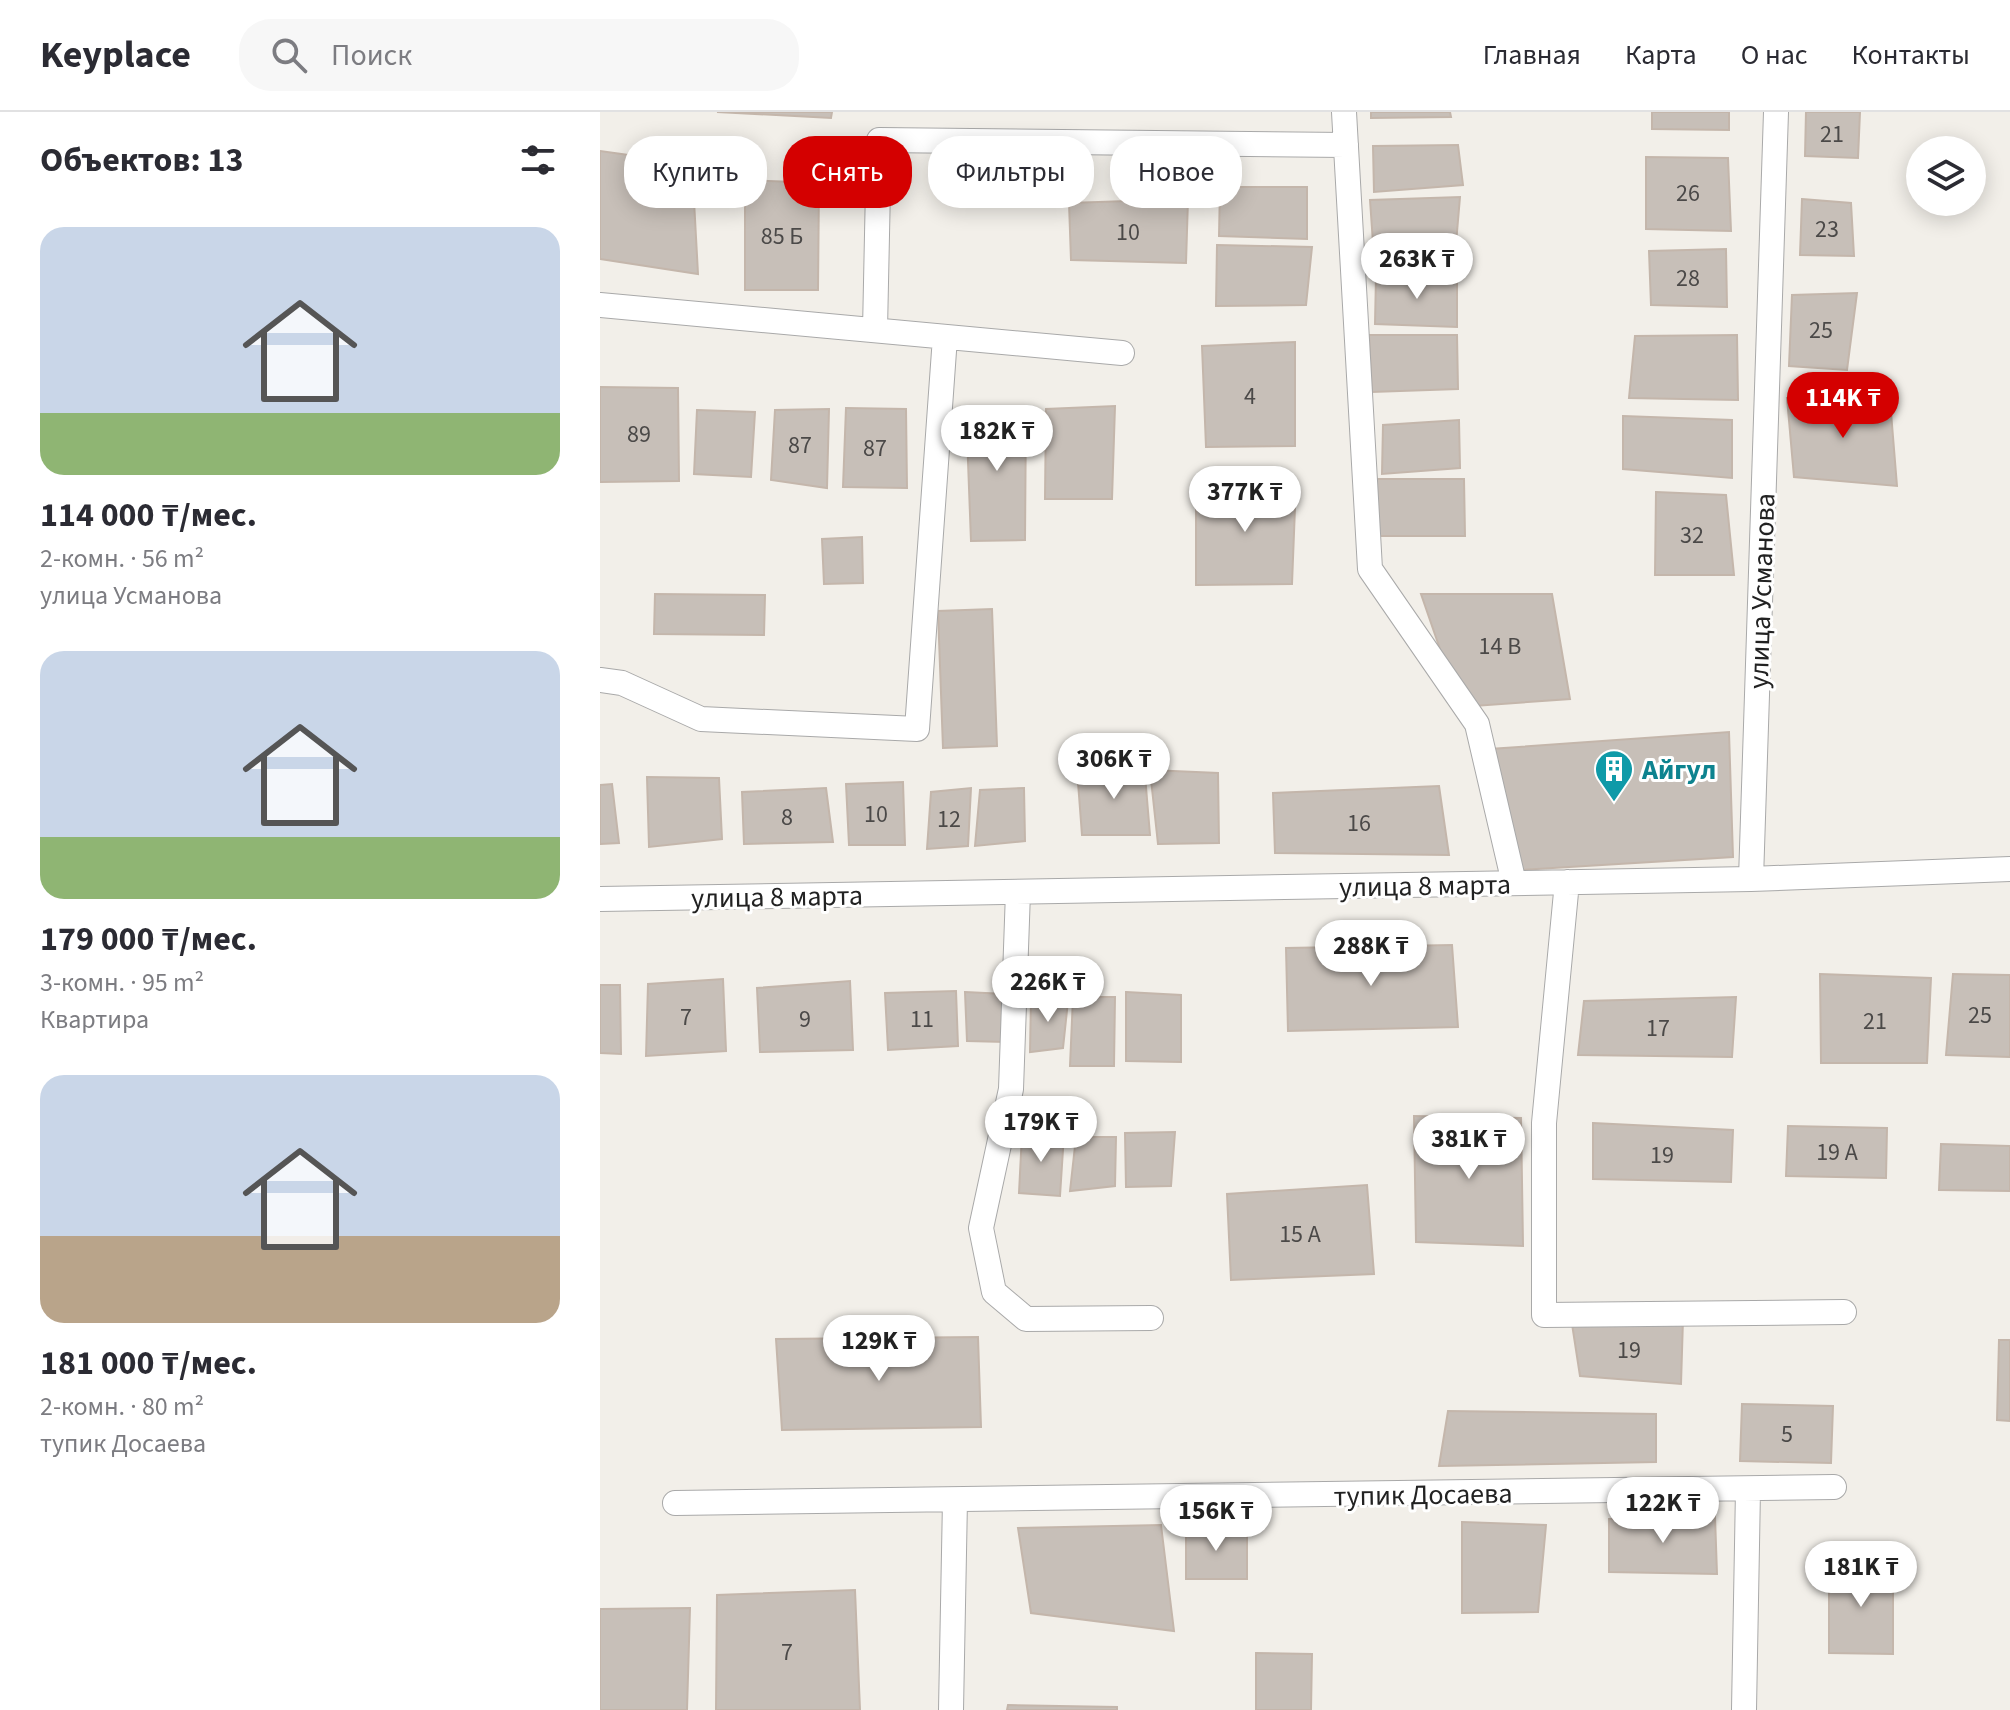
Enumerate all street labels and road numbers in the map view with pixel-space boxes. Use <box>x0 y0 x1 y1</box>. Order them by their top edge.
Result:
street label: улица Усманова <box>1739 492 1785 690</box>
street label: улица 8 марта <box>1339 865 1511 907</box>
street label: улица 8 марта <box>691 876 863 918</box>
street label: тупик Досаева <box>1333 1473 1513 1517</box>

